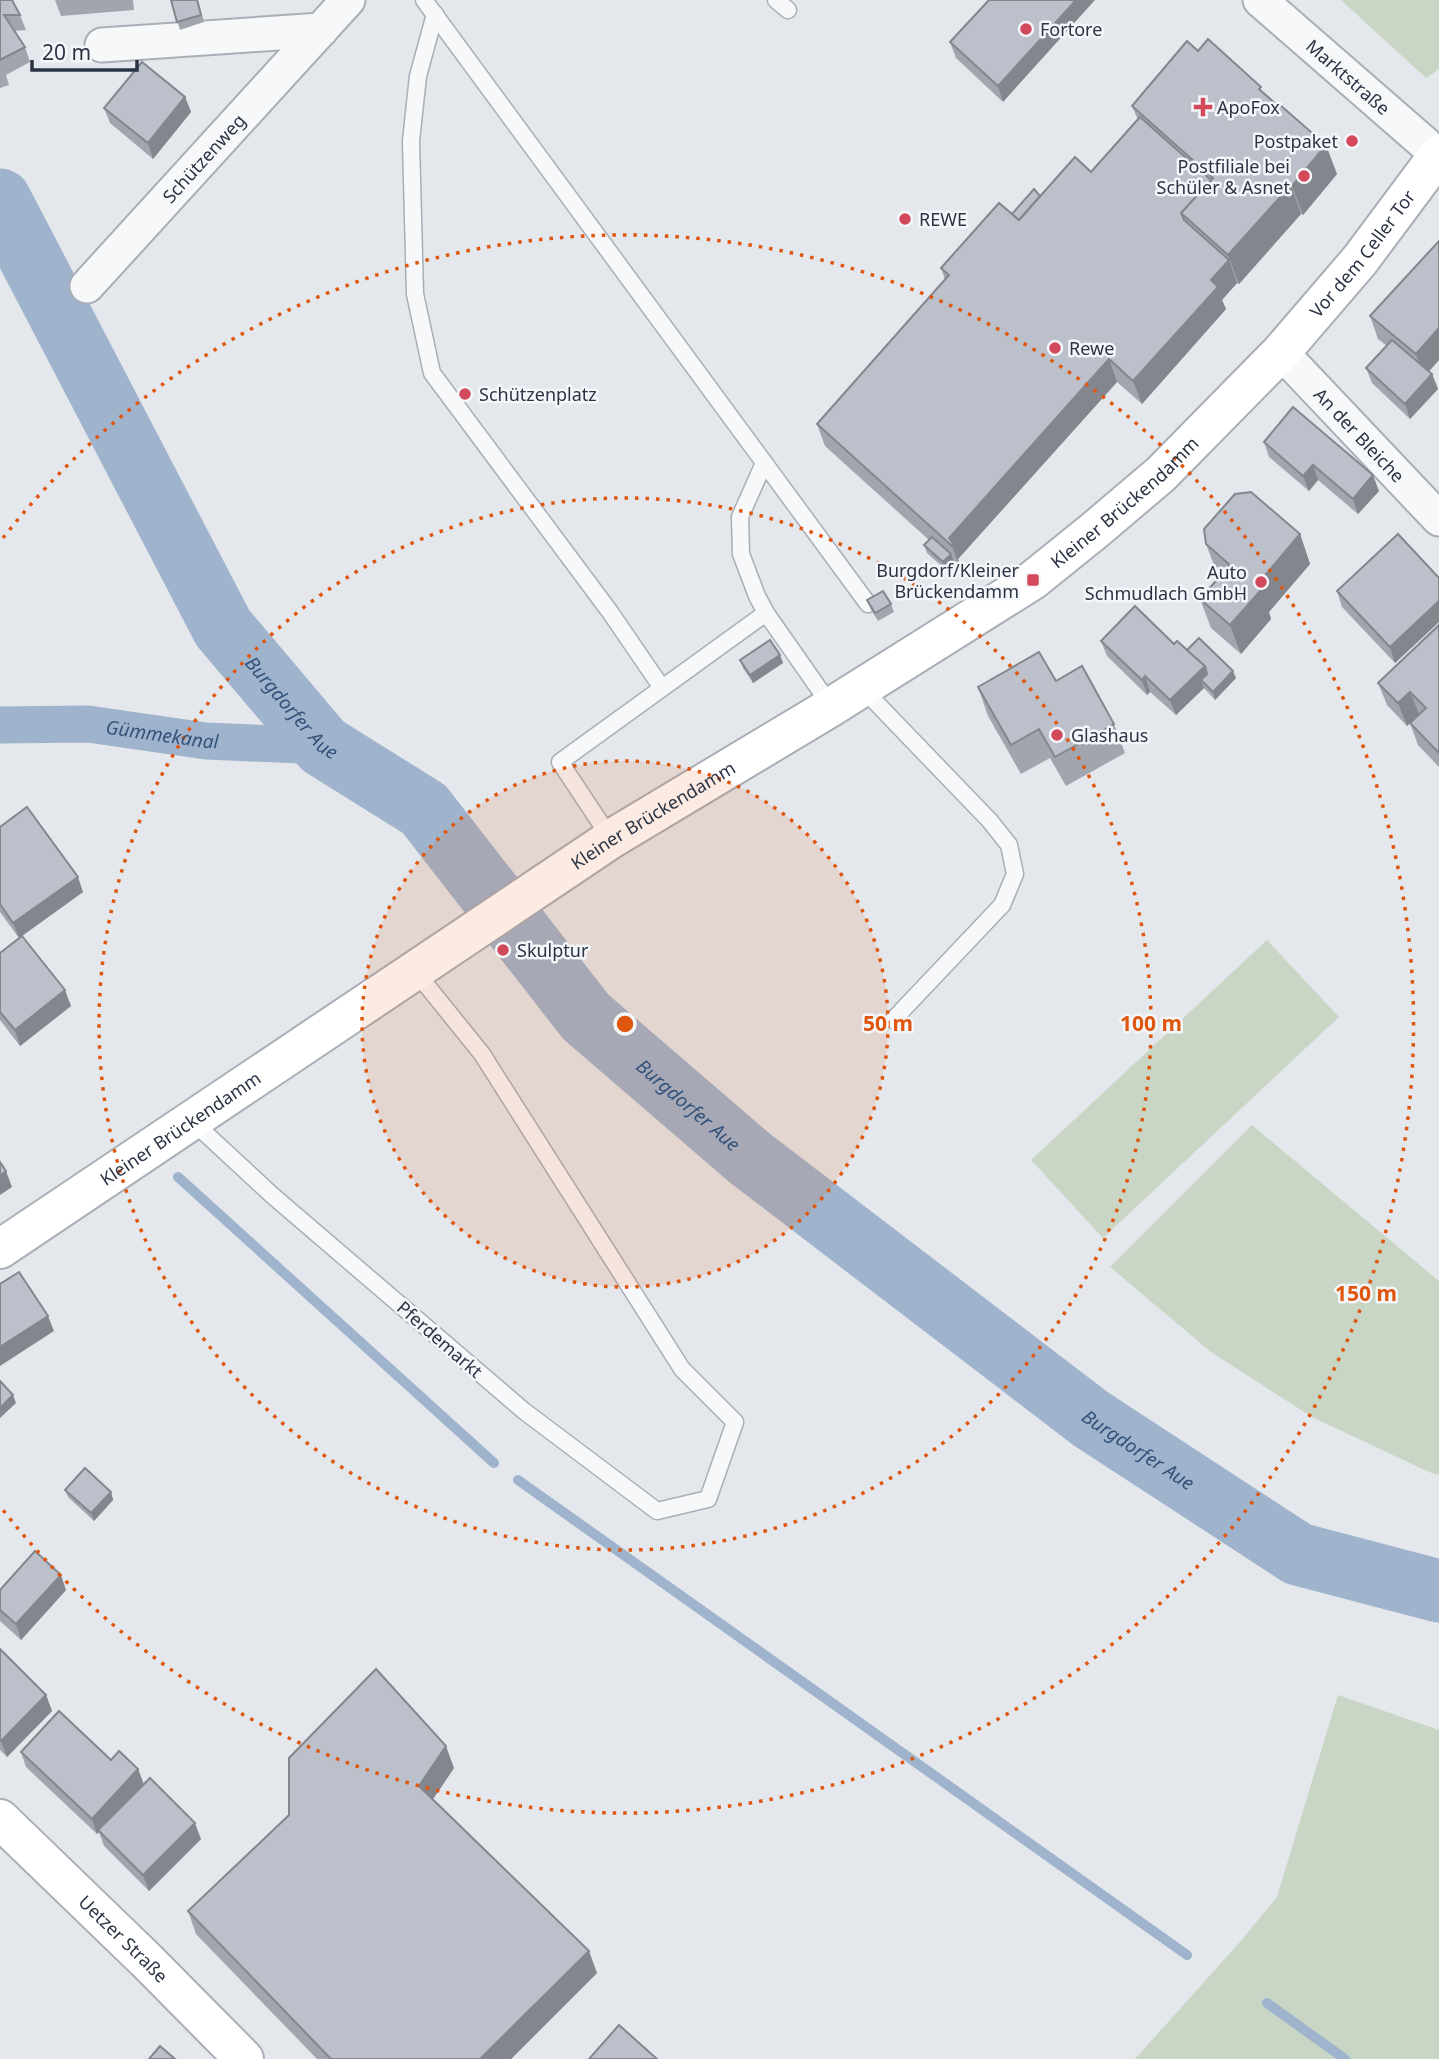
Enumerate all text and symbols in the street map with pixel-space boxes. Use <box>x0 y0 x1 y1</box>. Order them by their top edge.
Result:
place label: Fortore <box>1040 17 1102 41</box>
marker: Fortore <box>1018 21 1034 37</box>
scale bar <box>32 28 136 72</box>
street label: Marktstraße <box>1301 34 1395 120</box>
text: 20 m <box>42 38 91 66</box>
place label: ApoFox <box>1217 95 1280 119</box>
marker: ApoFox <box>1195 99 1211 115</box>
street label: Schützenweg <box>157 109 250 208</box>
place label: Postpaket <box>1254 129 1338 153</box>
marker: Postpaket <box>1344 133 1360 149</box>
place label: Postfiliale bei Schüler & Asnet <box>1157 154 1290 199</box>
marker: Postfiliale bei Schüler & Asnet <box>1296 168 1312 184</box>
street label: Vor dem Celler Tor <box>1304 185 1421 322</box>
place label: REWE <box>919 207 967 231</box>
marker: REWE <box>897 211 913 227</box>
place label: Rewe <box>1069 336 1114 360</box>
marker: Rewe <box>1047 340 1063 356</box>
place label: Schützenplatz <box>479 382 597 406</box>
street label: An der Bleiche <box>1309 382 1410 487</box>
marker: Schützenplatz <box>457 386 473 402</box>
street label: Kleiner Brückendamm <box>1045 431 1203 573</box>
place label: Burgdorf/Kleiner Brückendamm <box>876 558 1020 603</box>
place label: Auto Schmudlach GmbH <box>1085 560 1247 605</box>
marker: Burgdorf/Kleiner Brückendamm <box>1025 572 1041 588</box>
marker: Auto Schmudlach GmbH <box>1253 574 1269 590</box>
water label: Burgdorfer Aue <box>239 651 343 765</box>
water label: Gümmekanal <box>104 714 220 755</box>
place label: Glashaus <box>1071 723 1148 747</box>
marker: Glashaus <box>1049 727 1065 743</box>
street label: Kleiner Brückendamm <box>566 755 739 875</box>
place label: Skulptur <box>517 938 589 962</box>
marker: Skulptur <box>495 942 511 958</box>
text: 50 m <box>863 1009 913 1037</box>
text: 100 m <box>1120 1009 1182 1037</box>
centre of rings <box>613 1012 637 1036</box>
water label: Burgdorfer Aue <box>631 1053 746 1157</box>
street label: Kleiner Brückendamm <box>95 1066 265 1191</box>
text: 150 m <box>1335 1279 1397 1307</box>
street label: Pferdemarkt <box>392 1295 488 1383</box>
water label: Burgdorfer Aue <box>1076 1404 1199 1496</box>
street label: Uetzer Straße <box>74 1890 173 1988</box>

